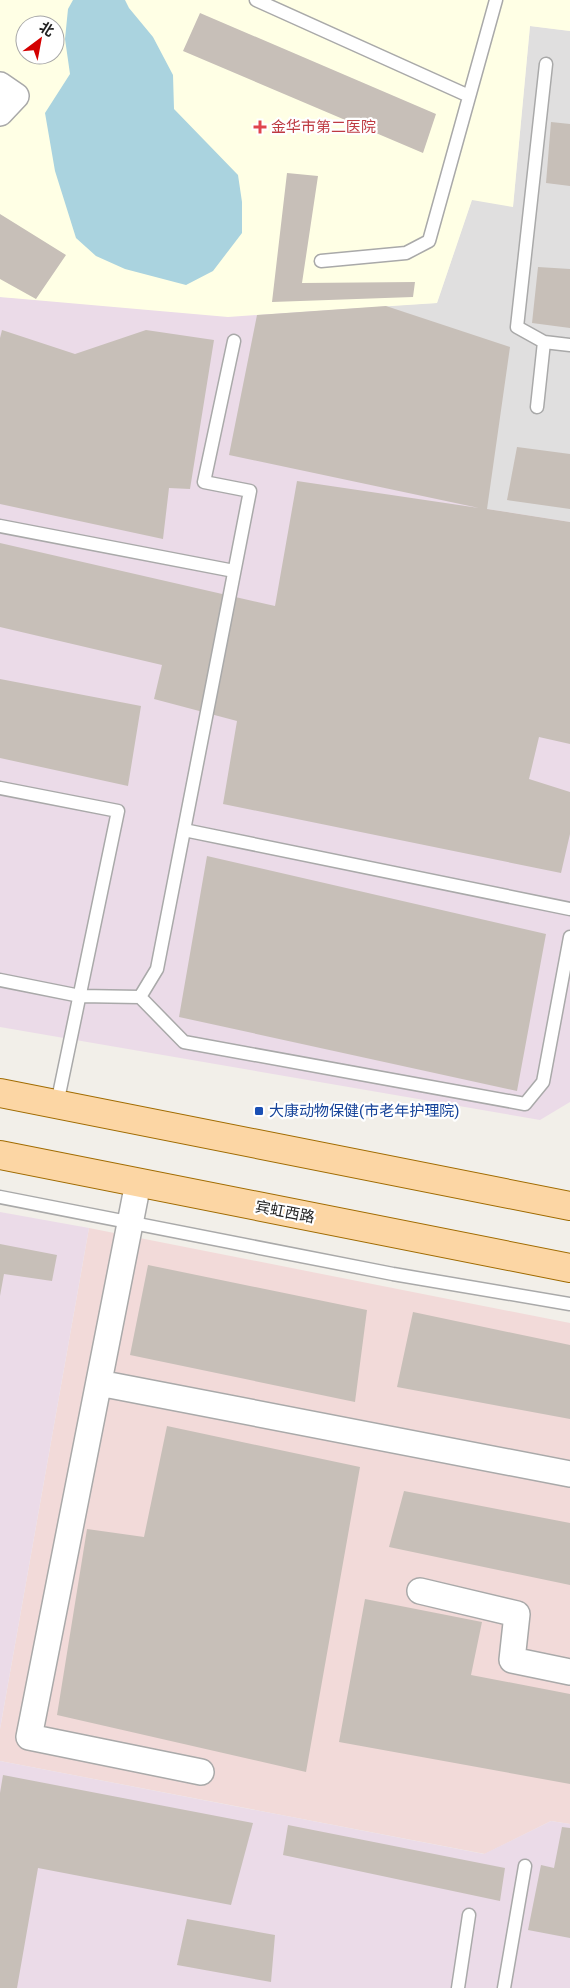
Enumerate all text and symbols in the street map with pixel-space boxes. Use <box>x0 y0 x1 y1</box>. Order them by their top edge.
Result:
north arrow <box>15 15 65 65</box>
text: 北 <box>37 18 57 39</box>
place label: 金华市第二医院 <box>271 118 376 136</box>
marker: 金华市第二医院 <box>253 120 267 134</box>
place label: 大康动物保健(市老年护理院) <box>269 1102 459 1120</box>
marker: 大康动物保健(市老年护理院) <box>253 1105 265 1117</box>
street label: 宾虹西路 <box>254 1197 316 1227</box>

